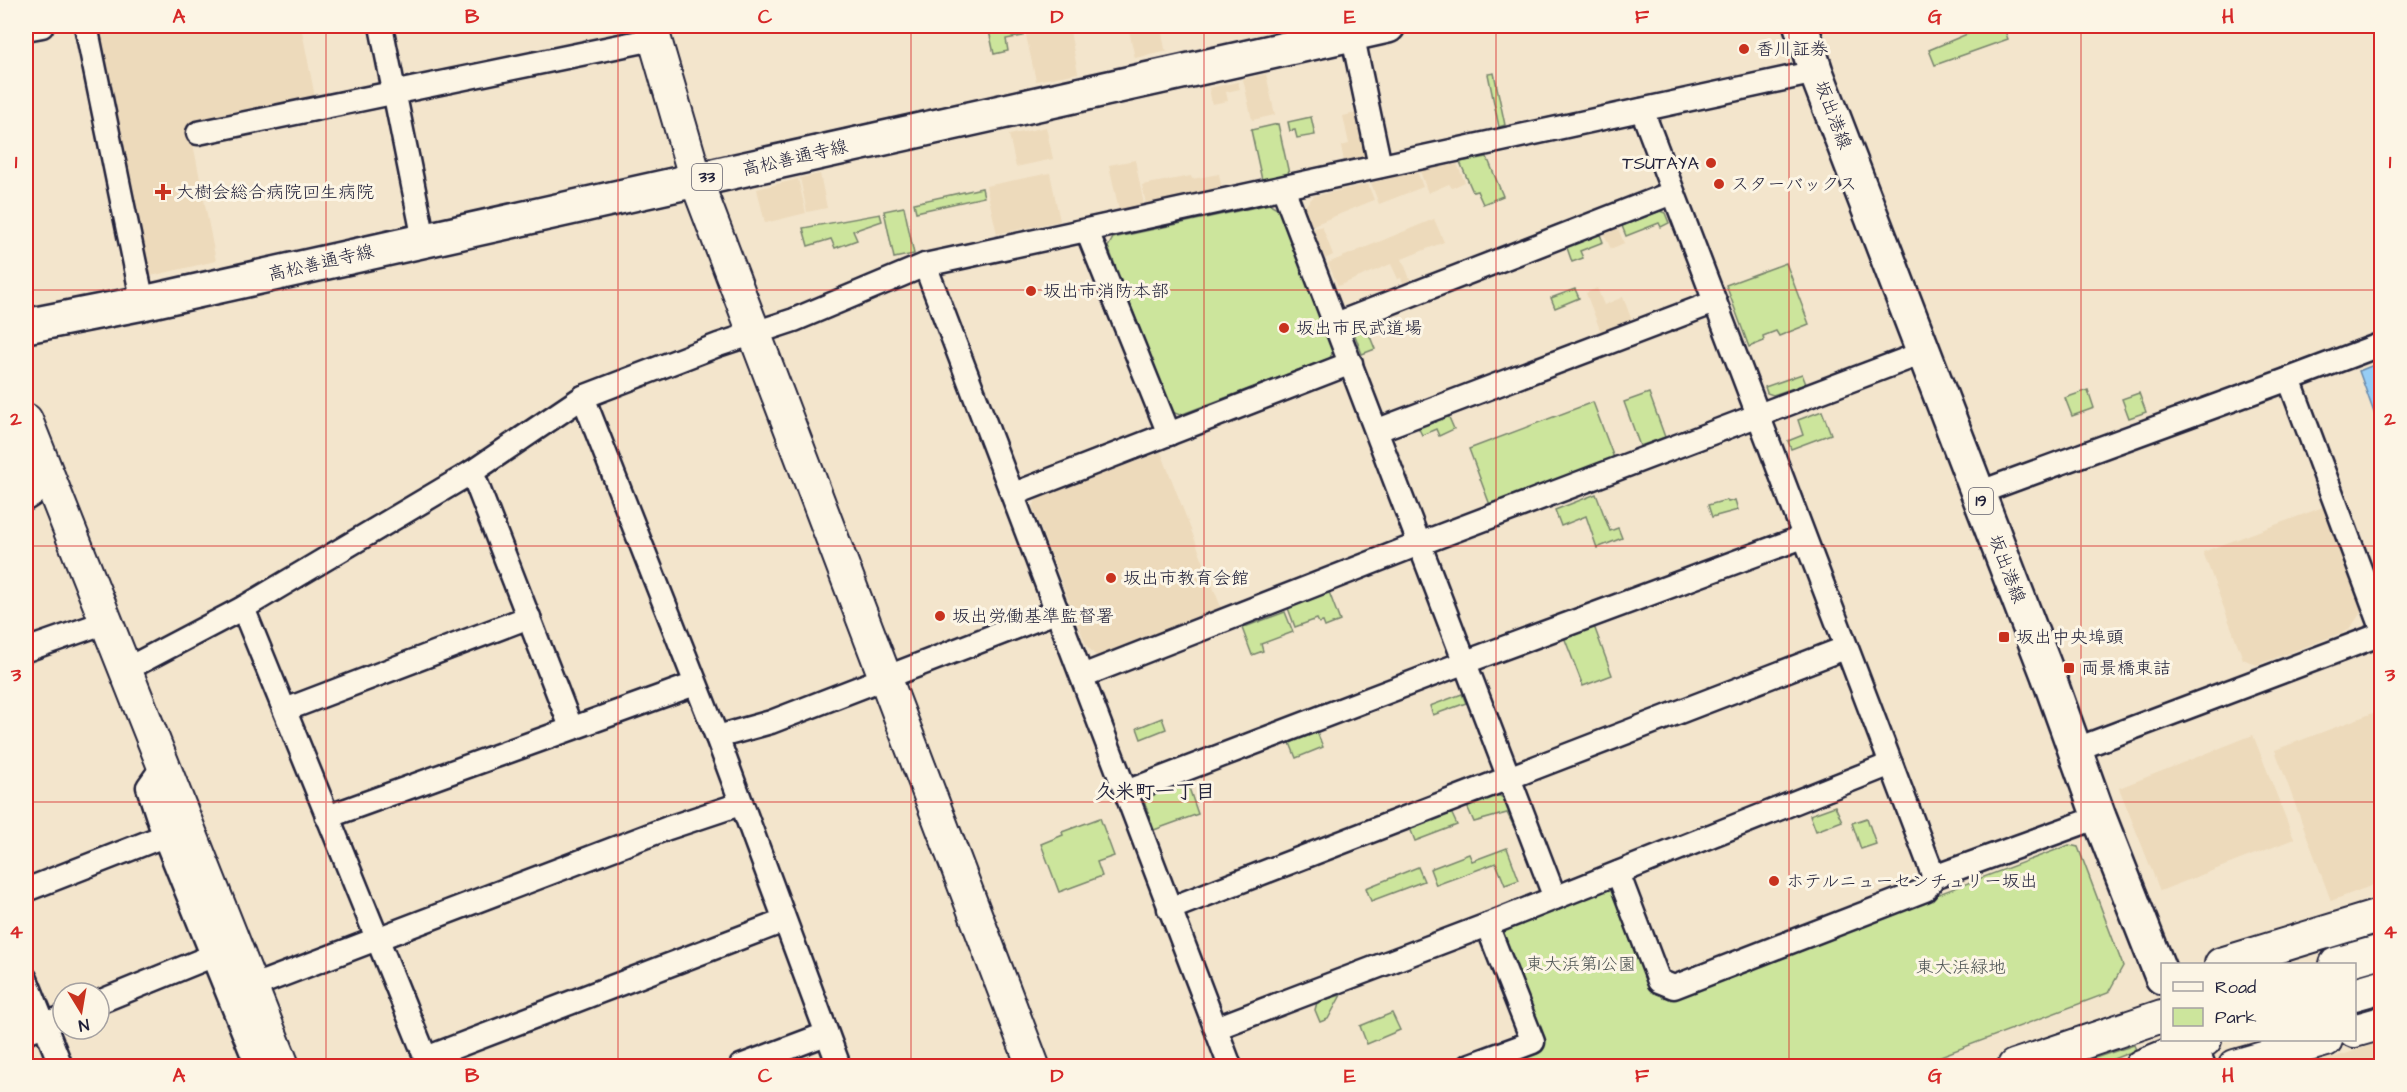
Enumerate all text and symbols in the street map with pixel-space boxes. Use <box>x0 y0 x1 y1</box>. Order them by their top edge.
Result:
text: A <box>173 3 186 31</box>
text: B <box>465 3 480 31</box>
text: C <box>758 3 773 31</box>
text: D <box>1051 3 1064 31</box>
text: E <box>1344 3 1356 31</box>
text: F <box>1635 3 1650 31</box>
text: G <box>1928 3 1942 31</box>
text: H <box>2222 3 2234 31</box>
place label: 香川証券 <box>1756 37 1828 62</box>
marker: 香川証券 <box>1737 42 1751 56</box>
street label: 坂出港線 <box>1808 77 1858 153</box>
street label: 高松善通寺線 <box>740 134 850 182</box>
text: 1 <box>15 148 18 176</box>
text: 1 <box>2389 148 2392 176</box>
place label: TSUTAYA <box>1622 151 1699 176</box>
marker: TSUTAYA <box>1704 156 1718 170</box>
road number: 33 <box>692 164 722 190</box>
place label: スターバックス <box>1731 172 1857 197</box>
marker: スターバックス <box>1712 177 1726 191</box>
place label: 大樹会総合病院回生病院 <box>176 180 374 205</box>
marker: 大樹会総合病院回生病院 <box>154 183 172 201</box>
street label: 高松善通寺線 <box>266 239 376 287</box>
place label: 坂出市消防本部 <box>1043 279 1169 304</box>
marker: 坂出市消防本部 <box>1024 284 1038 298</box>
place label: 坂出市民武道場 <box>1296 316 1422 341</box>
marker: 坂出市民武道場 <box>1277 321 1291 335</box>
text: 2 <box>9 405 22 433</box>
text: 2 <box>2383 405 2396 433</box>
road number: 19 <box>1969 488 1993 514</box>
street label: 坂出港線 <box>1982 531 2032 607</box>
place label: 坂出市教育会館 <box>1123 566 1249 591</box>
marker: 坂出市教育会館 <box>1104 571 1118 585</box>
place label: 坂出労働基準監督署 <box>952 604 1114 629</box>
marker: 坂出労働基準監督署 <box>933 609 947 623</box>
place label: 坂出中央埠頭 <box>2016 625 2124 650</box>
marker: 坂出中央埠頭 <box>1997 630 2011 644</box>
place label: 両景橋東詰 <box>2081 656 2171 681</box>
text: 3 <box>10 661 22 689</box>
marker: 両景橋東詰 <box>2062 661 2076 675</box>
text: 3 <box>2384 661 2396 689</box>
district label: 久米町一丁目 <box>1095 778 1215 806</box>
place label: ホテルニューセンチュリー坂出 <box>1786 869 2038 894</box>
marker: ホテルニューセンチュリー坂出 <box>1767 874 1781 888</box>
text: 4 <box>9 918 23 946</box>
text: 4 <box>2383 918 2397 946</box>
park label: 東大浜第1公園 <box>1526 952 1636 977</box>
park label: 東大浜緑地 <box>1916 955 2006 980</box>
legend <box>2161 963 2356 1041</box>
text: Road <box>2215 975 2256 1000</box>
north arrow <box>51 981 111 1041</box>
text: Park <box>2215 1005 2257 1030</box>
text: N <box>77 1013 91 1036</box>
text: A <box>173 1062 186 1090</box>
text: B <box>465 1062 480 1090</box>
text: C <box>758 1062 773 1090</box>
text: D <box>1051 1062 1064 1090</box>
text: E <box>1344 1062 1356 1090</box>
text: F <box>1635 1062 1650 1090</box>
text: G <box>1928 1062 1942 1090</box>
text: H <box>2222 1062 2234 1090</box>

